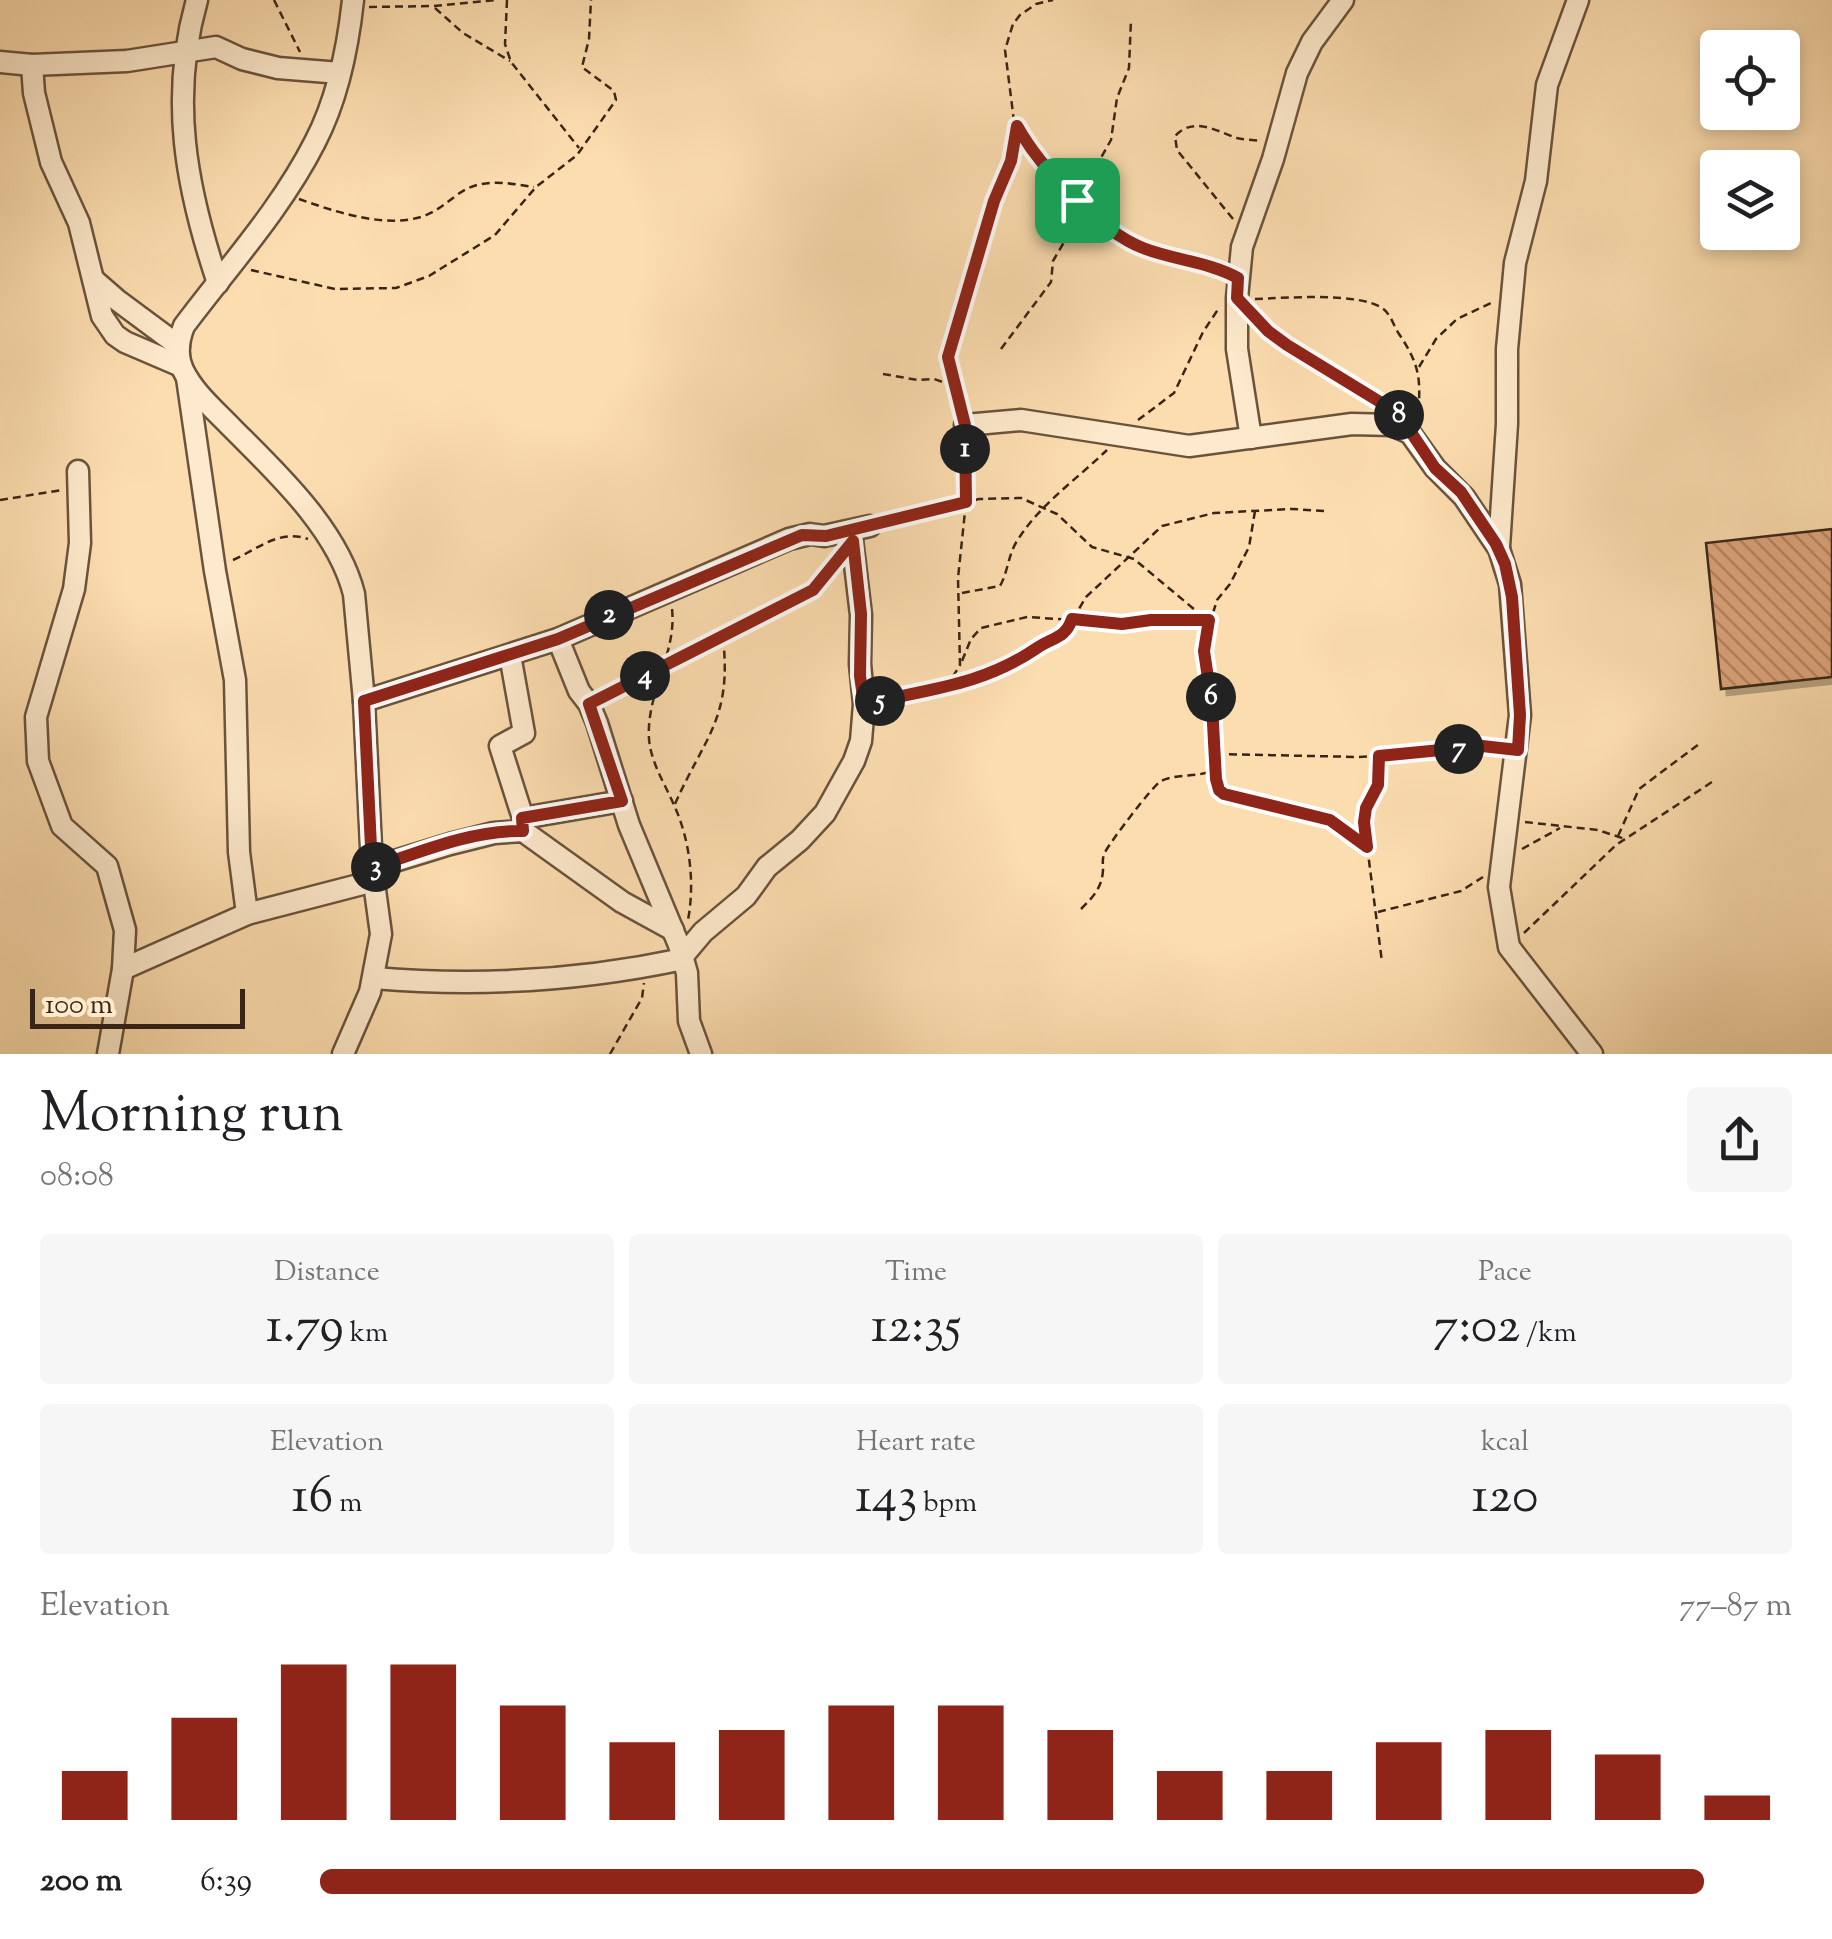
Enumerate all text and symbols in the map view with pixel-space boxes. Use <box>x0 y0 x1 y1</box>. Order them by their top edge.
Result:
map controls <box>1700 30 1800 250</box>
button: locate <box>1700 30 1800 130</box>
button: layers <box>1700 150 1800 250</box>
pin <box>1035 158 1120 243</box>
icon: arrive <box>1050 173 1105 228</box>
pin: 8 <box>1374 390 1424 440</box>
text: 8 <box>1392 395 1406 435</box>
pin: 1 <box>940 424 990 474</box>
text: 1 <box>960 429 970 469</box>
pin: 2 <box>584 590 634 640</box>
text: 2 <box>602 595 616 635</box>
pin: 4 <box>620 651 670 701</box>
text: 4 <box>638 656 652 696</box>
pin: 6 <box>1186 672 1236 722</box>
pin: 5 <box>855 676 905 726</box>
text: 6 <box>1204 677 1218 717</box>
text: 5 <box>875 681 885 721</box>
pin: 7 <box>1434 724 1484 774</box>
text: 7 <box>1452 729 1466 769</box>
pin: 3 <box>351 842 401 892</box>
text: 3 <box>370 847 382 887</box>
scale bar <box>30 984 245 1028</box>
text: 100 m <box>45 986 113 1026</box>
text: Morning run <box>40 1077 344 1156</box>
button: share <box>1687 1087 1792 1192</box>
text: 08:08 <box>40 1154 114 1200</box>
text: Distance <box>274 1253 380 1293</box>
text: Time <box>885 1253 947 1293</box>
text: Pace <box>1478 1253 1532 1293</box>
text: 1.79 <box>266 1293 344 1365</box>
text: 12:35 <box>871 1293 961 1365</box>
text: 7:02 <box>1433 1293 1520 1365</box>
text: km <box>344 1314 388 1354</box>
text: /km <box>1520 1314 1577 1354</box>
text: Elevation <box>270 1423 384 1463</box>
text: Heart rate <box>856 1423 976 1463</box>
text: kcal <box>1481 1423 1529 1463</box>
text: 16 <box>292 1463 333 1535</box>
text: 143 <box>855 1463 917 1535</box>
text: 120 <box>1472 1463 1538 1535</box>
text: m <box>333 1484 362 1524</box>
text: bpm <box>917 1484 977 1524</box>
text: Elevation <box>40 1584 170 1630</box>
text: 77–87 m <box>1679 1584 1792 1630</box>
text: 200 m <box>40 1859 122 1905</box>
text: 6:39 <box>200 1859 252 1905</box>

